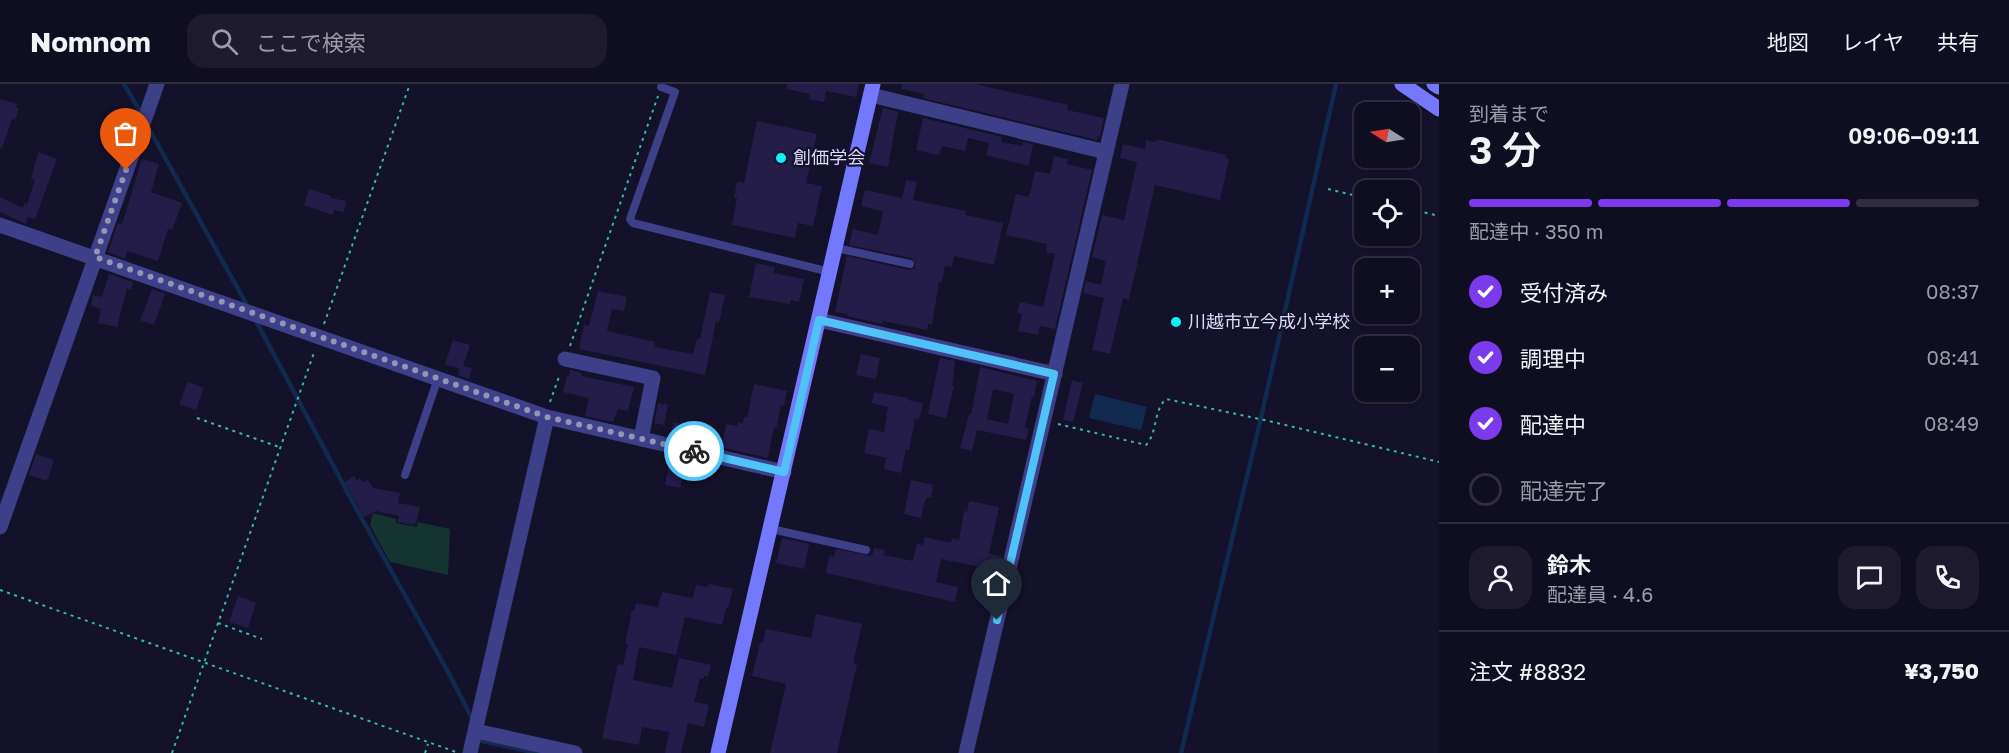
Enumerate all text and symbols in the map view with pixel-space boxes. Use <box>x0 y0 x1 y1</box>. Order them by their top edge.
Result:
search box <box>187 14 607 68</box>
text: Nomnom <box>30 25 151 58</box>
icon: search <box>208 25 241 58</box>
text: ここで検索 <box>256 29 366 56</box>
text: 地図 <box>1767 29 1809 55</box>
text: レイヤ <box>1842 29 1904 55</box>
text: 共有 <box>1937 29 1979 55</box>
text: 到着まで <box>1469 101 1549 125</box>
north arrow <box>1354 102 1420 168</box>
map controls <box>1354 102 1420 402</box>
pin <box>100 108 151 170</box>
icon: bag <box>109 117 142 150</box>
text: 09:06–09:11 <box>1848 122 1979 149</box>
text: 3 分 <box>1469 126 1541 173</box>
place label: 創価学会 <box>793 146 865 168</box>
marker: 創価学会 <box>774 151 788 165</box>
button: locate <box>1354 180 1420 246</box>
text: 配達中 · 350 m <box>1469 219 1603 243</box>
button: + <box>1354 258 1420 324</box>
icon: check <box>1469 275 1502 308</box>
text: 受付済み <box>1520 279 1608 306</box>
text: 08:37 <box>1926 279 1979 303</box>
place label: 川越市立今成小学校 <box>1188 310 1350 332</box>
marker: 川越市立今成小学校 <box>1169 315 1183 329</box>
button: − <box>1354 336 1420 402</box>
icon: check <box>1469 341 1502 374</box>
text: 調理中 <box>1520 345 1586 372</box>
text: 08:41 <box>1927 345 1979 369</box>
icon: check <box>1469 407 1502 440</box>
text: 配達中 <box>1520 411 1586 438</box>
text: 08:49 <box>1924 411 1979 435</box>
courier <box>664 421 724 481</box>
icon: bike <box>678 435 711 468</box>
text: 配達完了 <box>1520 477 1608 504</box>
button: person <box>1469 546 1532 609</box>
button: chat <box>1838 546 1901 609</box>
button: phone <box>1916 546 1979 609</box>
text: 鈴木 <box>1547 551 1591 578</box>
pin <box>971 558 1022 620</box>
icon: home <box>980 567 1013 600</box>
text: 配達員 · 4.6 <box>1547 582 1653 606</box>
text: ¥3,750 <box>1904 657 1979 684</box>
text: 注文 #8832 <box>1469 658 1586 685</box>

